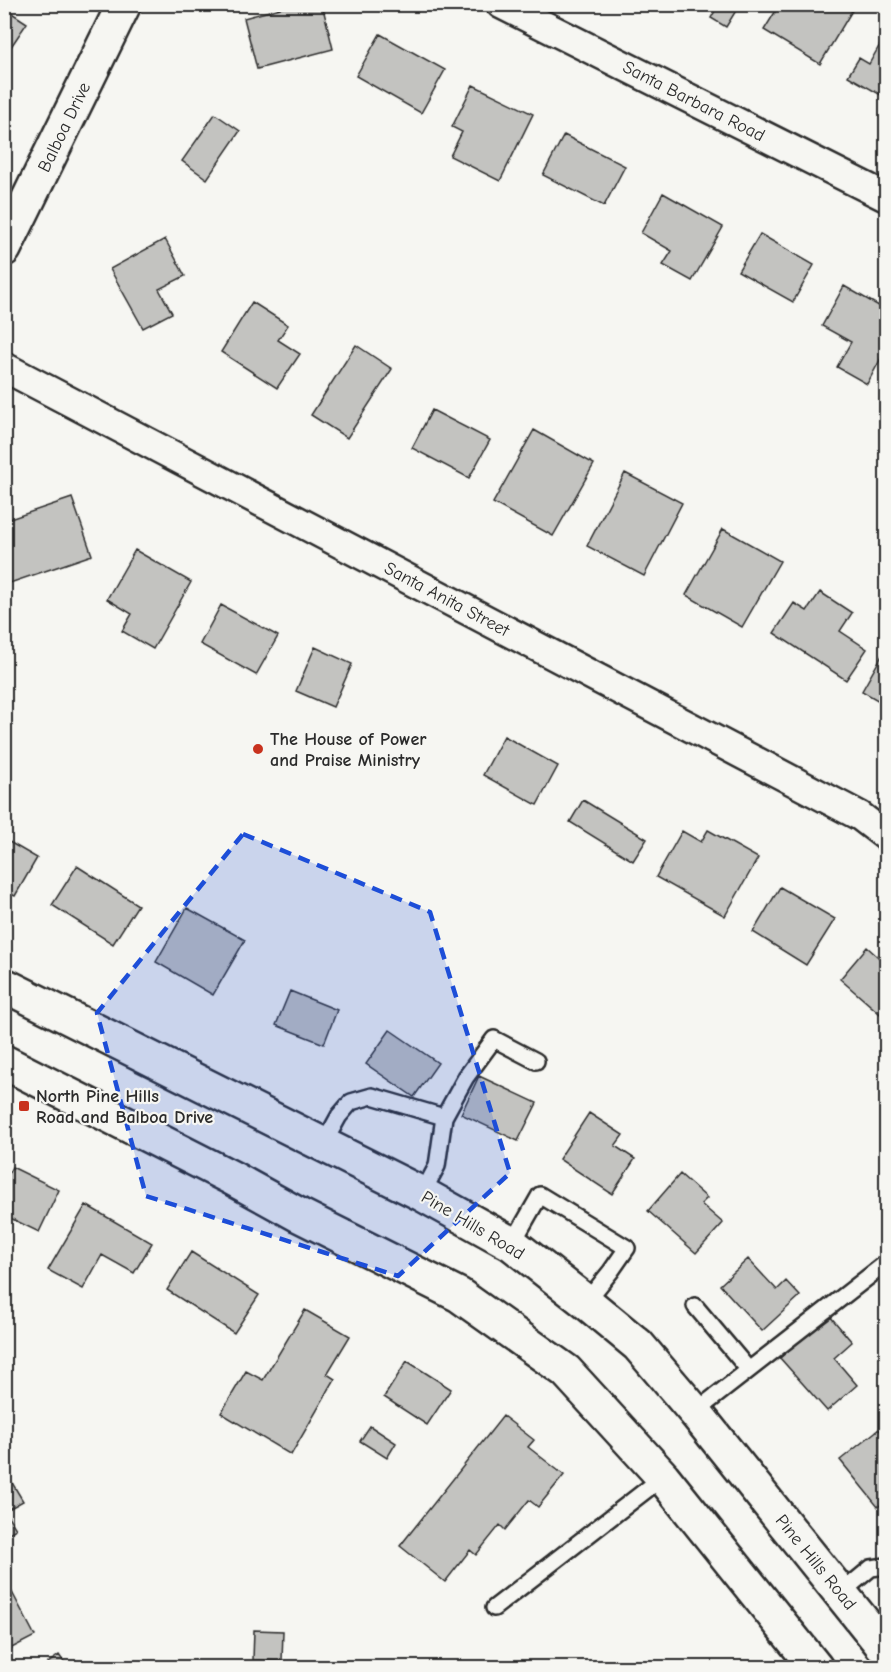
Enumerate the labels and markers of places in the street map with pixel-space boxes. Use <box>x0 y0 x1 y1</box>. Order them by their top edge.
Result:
place label: The House of Power and Praise Ministry <box>270 729 427 771</box>
marker: The House of Power and Praise Ministry <box>251 742 265 756</box>
place label: North Pine Hills Road and Balboa Drive <box>36 1086 213 1128</box>
marker: North Pine Hills Road and Balboa Drive <box>17 1099 31 1113</box>

